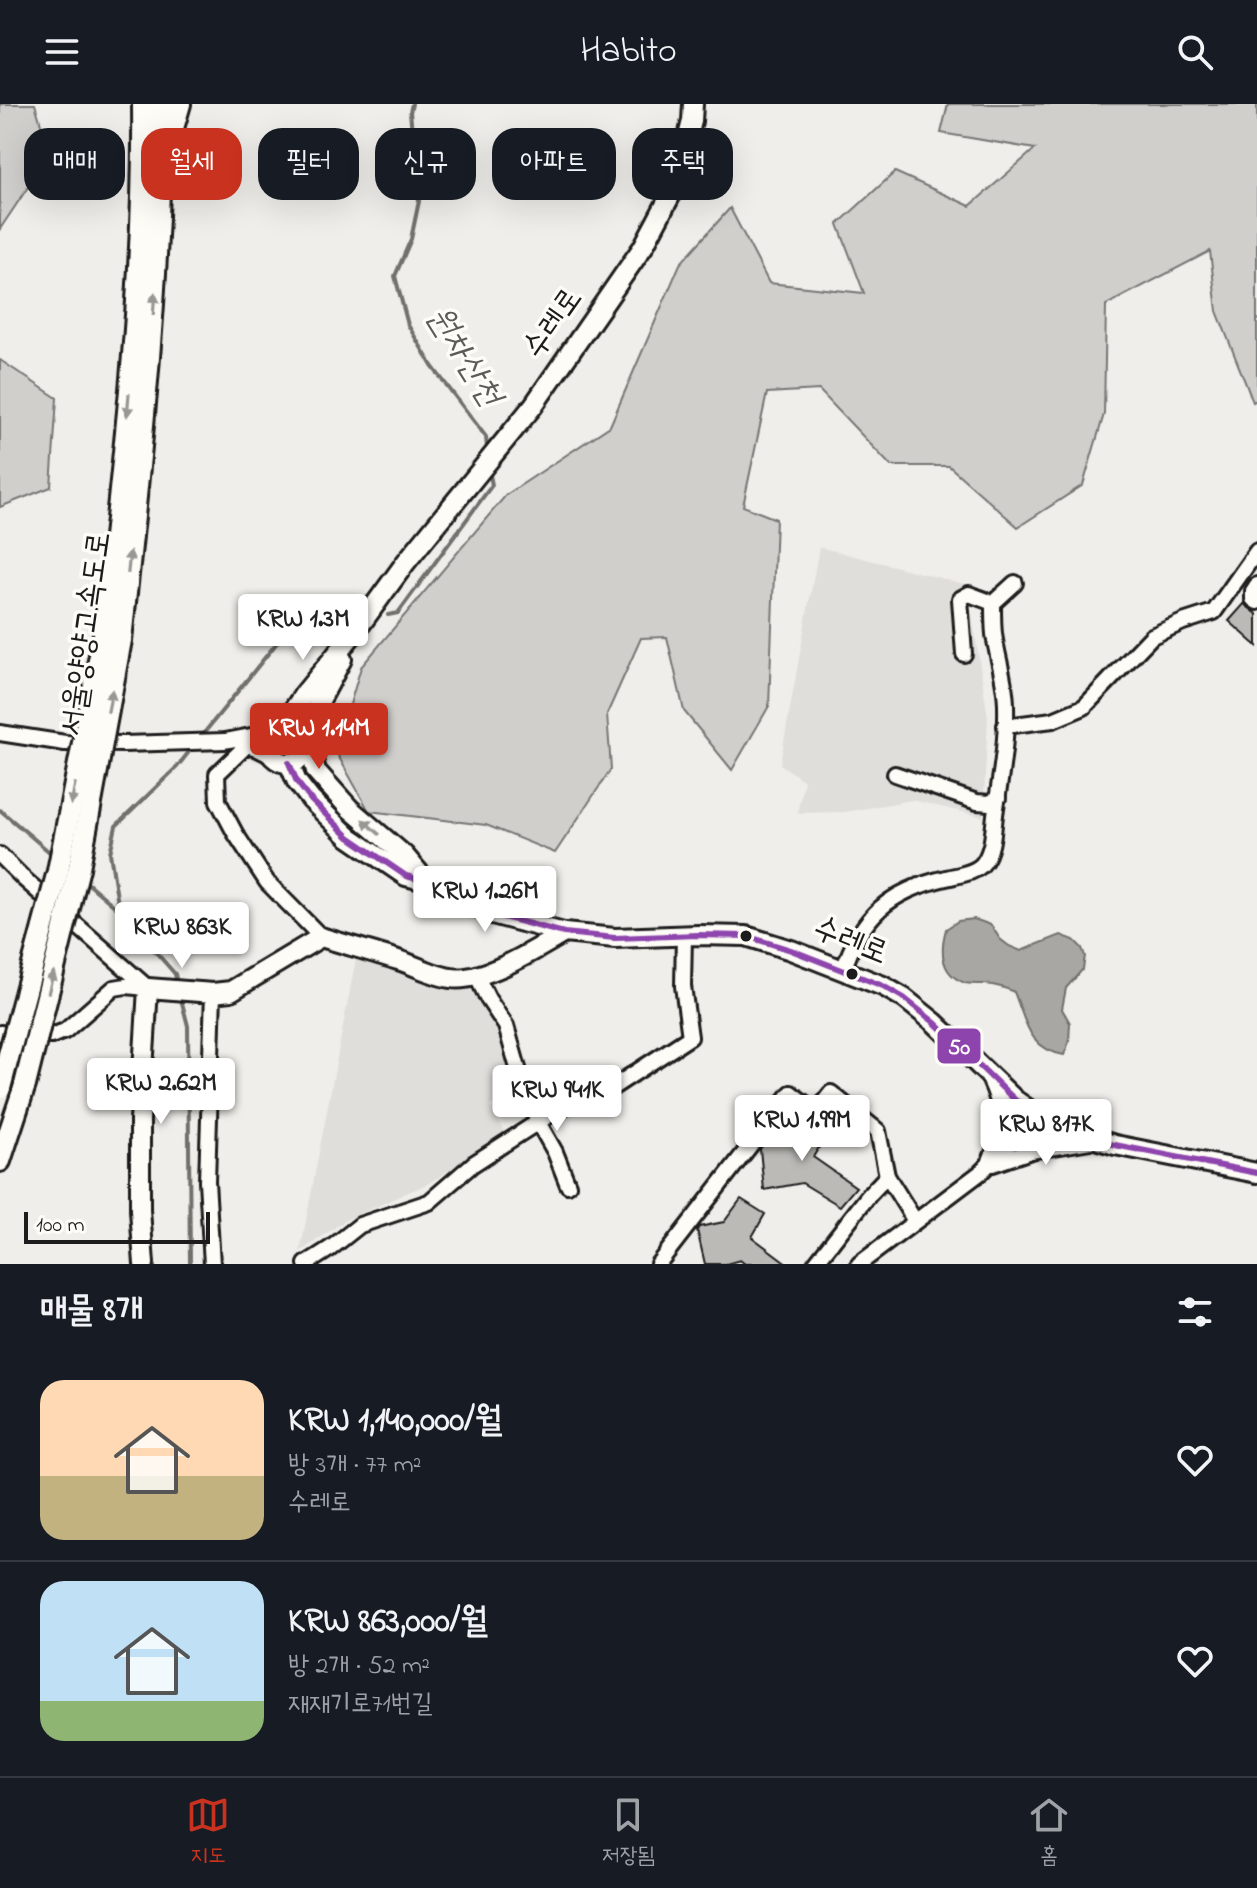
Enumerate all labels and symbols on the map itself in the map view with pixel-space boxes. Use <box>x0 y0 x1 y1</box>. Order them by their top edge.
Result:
street label: 수레로 <box>513 279 595 369</box>
one-way arrow <box>148 291 161 316</box>
water label: 원차산천 <box>413 297 515 420</box>
one-way arrow <box>122 393 135 418</box>
street label: 서울양양고속도로 <box>49 529 125 739</box>
one-way arrow <box>123 549 136 574</box>
pin: KRW 1.3M <box>220 594 386 662</box>
one-way arrow <box>104 688 116 713</box>
pin: KRW 1.14M <box>227 703 411 771</box>
one-way arrow <box>66 782 78 807</box>
one-way arrow <box>361 819 381 836</box>
pin: KRW 1.26M <box>393 866 577 934</box>
pin: KRW 863K <box>99 902 265 970</box>
street label: 수레로 <box>805 906 895 978</box>
unlabelled marker <box>738 928 754 944</box>
unlabelled marker <box>844 966 860 982</box>
one-way arrow <box>45 970 57 995</box>
line badge: 50 <box>936 1027 982 1065</box>
text: 50 <box>948 1033 971 1065</box>
pin: KRW 2.62M <box>69 1058 253 1126</box>
pin: KRW 941K <box>474 1065 640 1133</box>
pin: KRW 1.99M <box>710 1095 894 1163</box>
pin: KRW 817K <box>963 1099 1129 1167</box>
scale bar <box>24 1208 210 1244</box>

